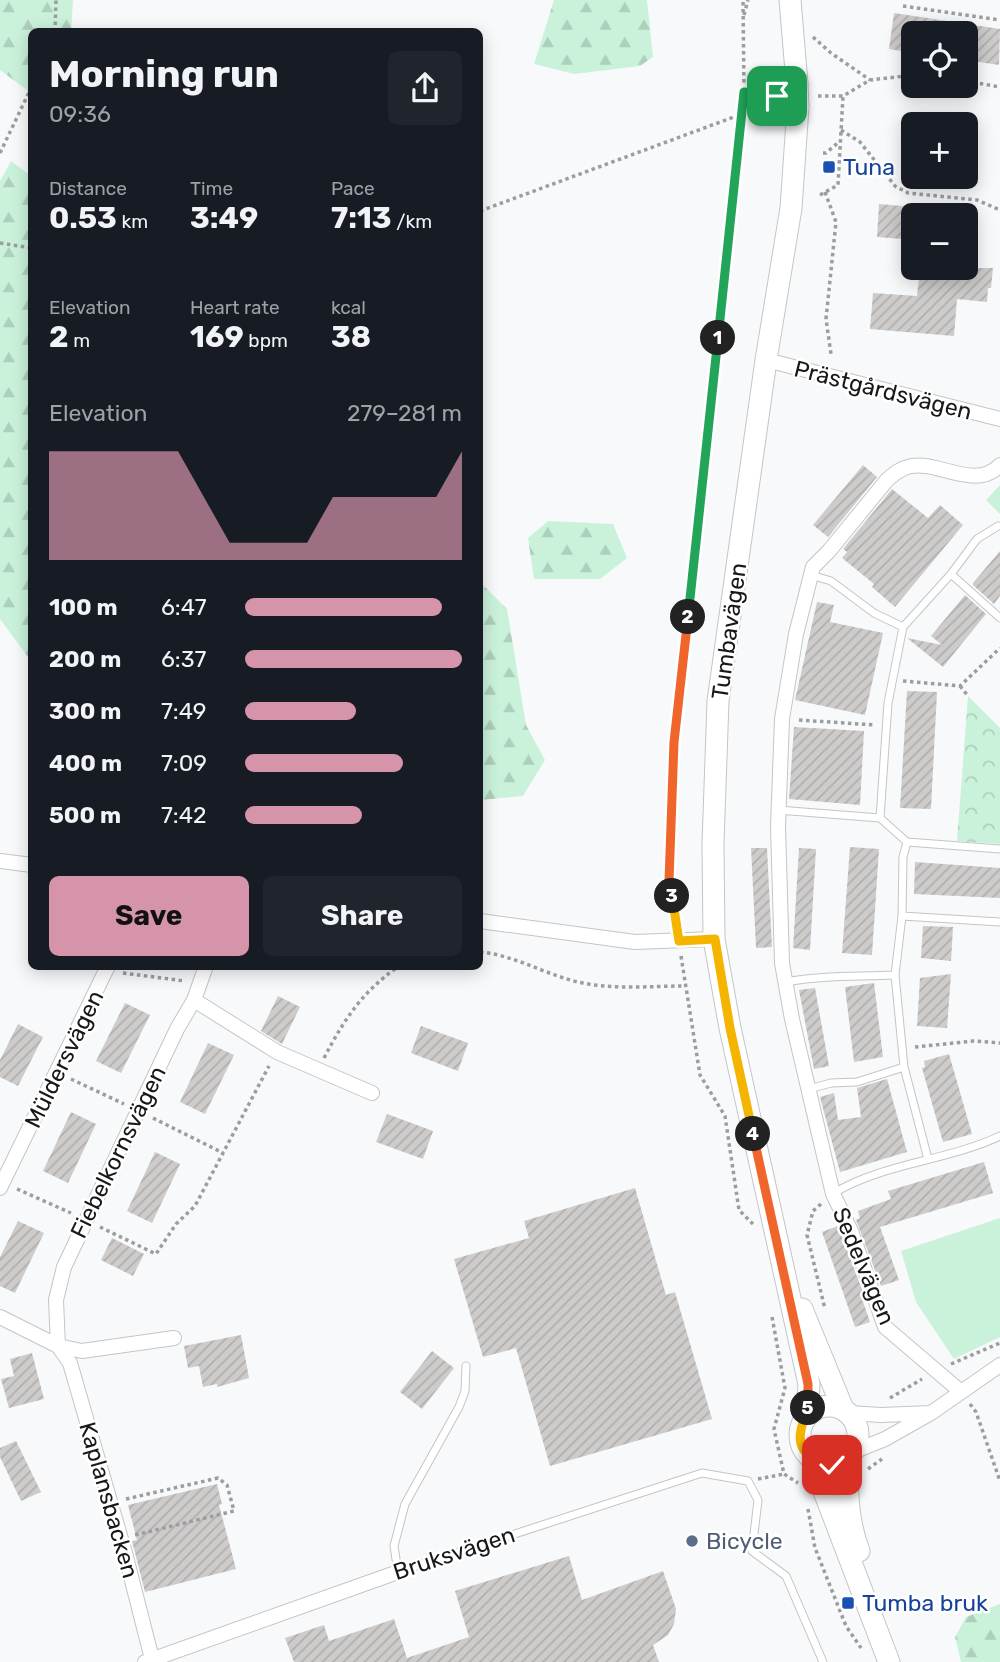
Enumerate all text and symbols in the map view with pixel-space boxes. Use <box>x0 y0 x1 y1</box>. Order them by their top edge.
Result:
map controls <box>901 21 978 280</box>
button: locate <box>901 21 978 98</box>
text: Morning run <box>49 51 279 97</box>
button: share <box>388 51 462 125</box>
pin <box>747 66 807 126</box>
icon: arrive <box>758 77 796 115</box>
text: 09:36 <box>49 100 111 128</box>
button: + <box>901 112 978 189</box>
place label: Tuna <box>843 153 895 181</box>
marker: Tuna <box>821 159 837 175</box>
text: Distance <box>49 177 127 200</box>
text: Time <box>190 177 233 200</box>
text: Pace <box>331 177 375 200</box>
text: 0.53 <box>49 200 117 236</box>
text: 3:49 <box>190 200 258 236</box>
text: 7:13 <box>331 200 392 236</box>
button: − <box>901 203 978 280</box>
text: km <box>117 210 148 233</box>
text: /km <box>392 210 432 233</box>
text: Elevation <box>49 296 130 319</box>
text: Heart rate <box>190 296 280 319</box>
text: kcal <box>331 296 366 319</box>
text: 2 <box>49 319 69 355</box>
text: 169 <box>190 319 244 355</box>
text: 38 <box>331 319 371 355</box>
pin: 1 <box>700 320 736 356</box>
text: 1 <box>713 326 722 349</box>
text: m <box>69 329 90 352</box>
text: bpm <box>244 329 288 352</box>
street label: Prästgårdsvägen <box>791 354 975 426</box>
text: Elevation <box>49 399 148 427</box>
text: 279–281 m <box>347 399 462 427</box>
street label: Tumbavägen <box>706 561 752 701</box>
text: 100 m <box>49 593 118 621</box>
text: 6:47 <box>161 593 206 621</box>
pin: 2 <box>670 600 706 634</box>
text: 2 <box>681 605 694 628</box>
text: 200 m <box>49 645 121 673</box>
text: 6:37 <box>161 645 206 673</box>
text: 300 m <box>49 697 121 725</box>
text: 7:49 <box>161 697 206 725</box>
text: 400 m <box>49 749 122 777</box>
text: 7:09 <box>161 749 207 777</box>
text: 500 m <box>49 801 121 829</box>
text: 7:42 <box>161 801 206 829</box>
button: Save <box>49 876 249 956</box>
button: Share <box>263 876 462 956</box>
pin: 3 <box>654 878 690 914</box>
text: 3 <box>665 884 678 907</box>
street label: Müldersvägen <box>19 986 109 1132</box>
street label: Fiebelkornsvägen <box>64 1061 172 1243</box>
pin: 4 <box>736 1116 770 1152</box>
text: 4 <box>746 1122 759 1145</box>
street label: Sedelvägen <box>827 1203 901 1329</box>
pin: 5 <box>790 1390 826 1426</box>
text: 5 <box>801 1396 814 1419</box>
street label: Kaplansbacken <box>73 1419 145 1581</box>
pin <box>802 1435 862 1495</box>
icon: check <box>813 1446 851 1484</box>
street label: Bruksvägen <box>390 1520 518 1586</box>
place label: Bicycle <box>706 1527 783 1555</box>
marker: Bicycle <box>684 1533 700 1549</box>
place label: Tumba bruk <box>862 1589 988 1617</box>
marker: Tumba bruk <box>840 1595 856 1611</box>

